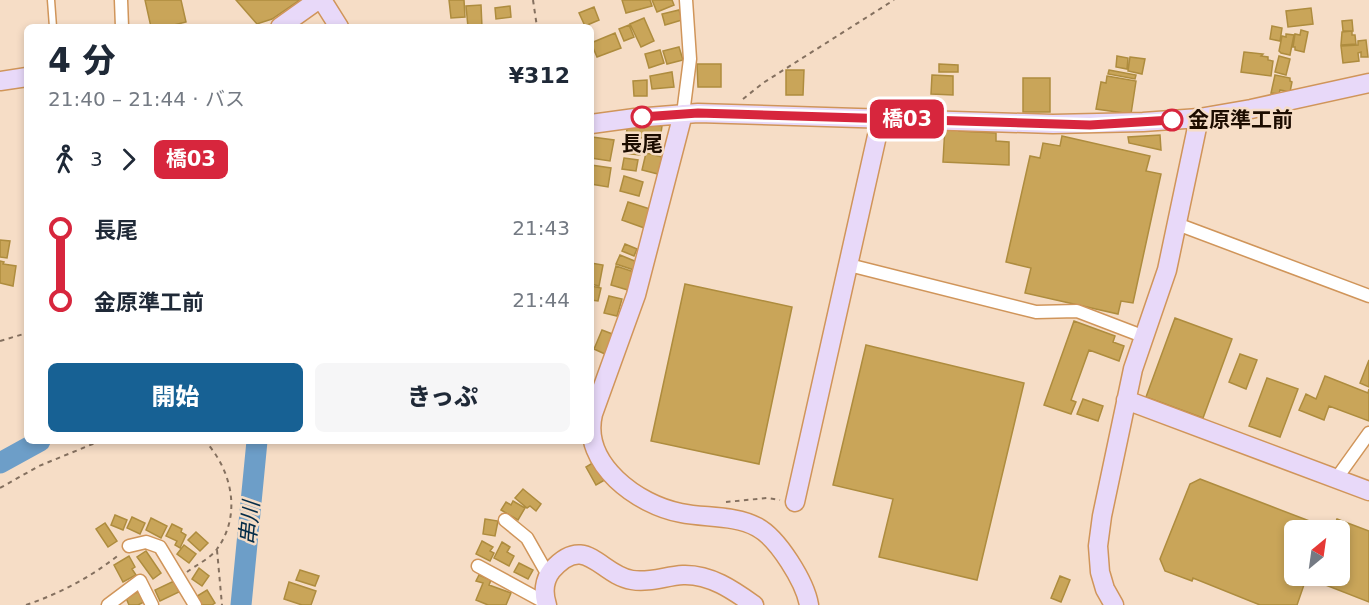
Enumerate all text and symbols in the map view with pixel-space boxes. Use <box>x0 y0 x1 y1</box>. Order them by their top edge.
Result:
text: 4 分 <box>48 41 115 80</box>
text: ¥312 <box>509 63 570 88</box>
text: 21:40 – 21:44 · バス <box>48 87 245 111</box>
line badge: 橋03 <box>872 100 942 138</box>
marker: 長尾 <box>631 106 653 128</box>
text: 橋03 <box>882 107 932 131</box>
place label: 金原準工前 <box>1188 108 1293 132</box>
marker: 金原準工前 <box>1161 109 1183 131</box>
place label: 長尾 <box>621 132 663 156</box>
icon: walk <box>48 143 81 176</box>
icon: forward <box>112 143 145 176</box>
text: 3 <box>90 147 103 171</box>
text: 橋03 <box>166 147 216 171</box>
text: 21:43 <box>512 216 570 240</box>
text: 長尾 <box>94 218 138 243</box>
text: 21:44 <box>512 288 570 312</box>
text: 金原準工前 <box>94 290 204 315</box>
button: 開始 <box>48 363 303 432</box>
button: きっぷ <box>315 363 570 432</box>
water label: 串川 <box>235 498 264 546</box>
north arrow <box>1284 520 1350 586</box>
map controls <box>1284 520 1350 586</box>

